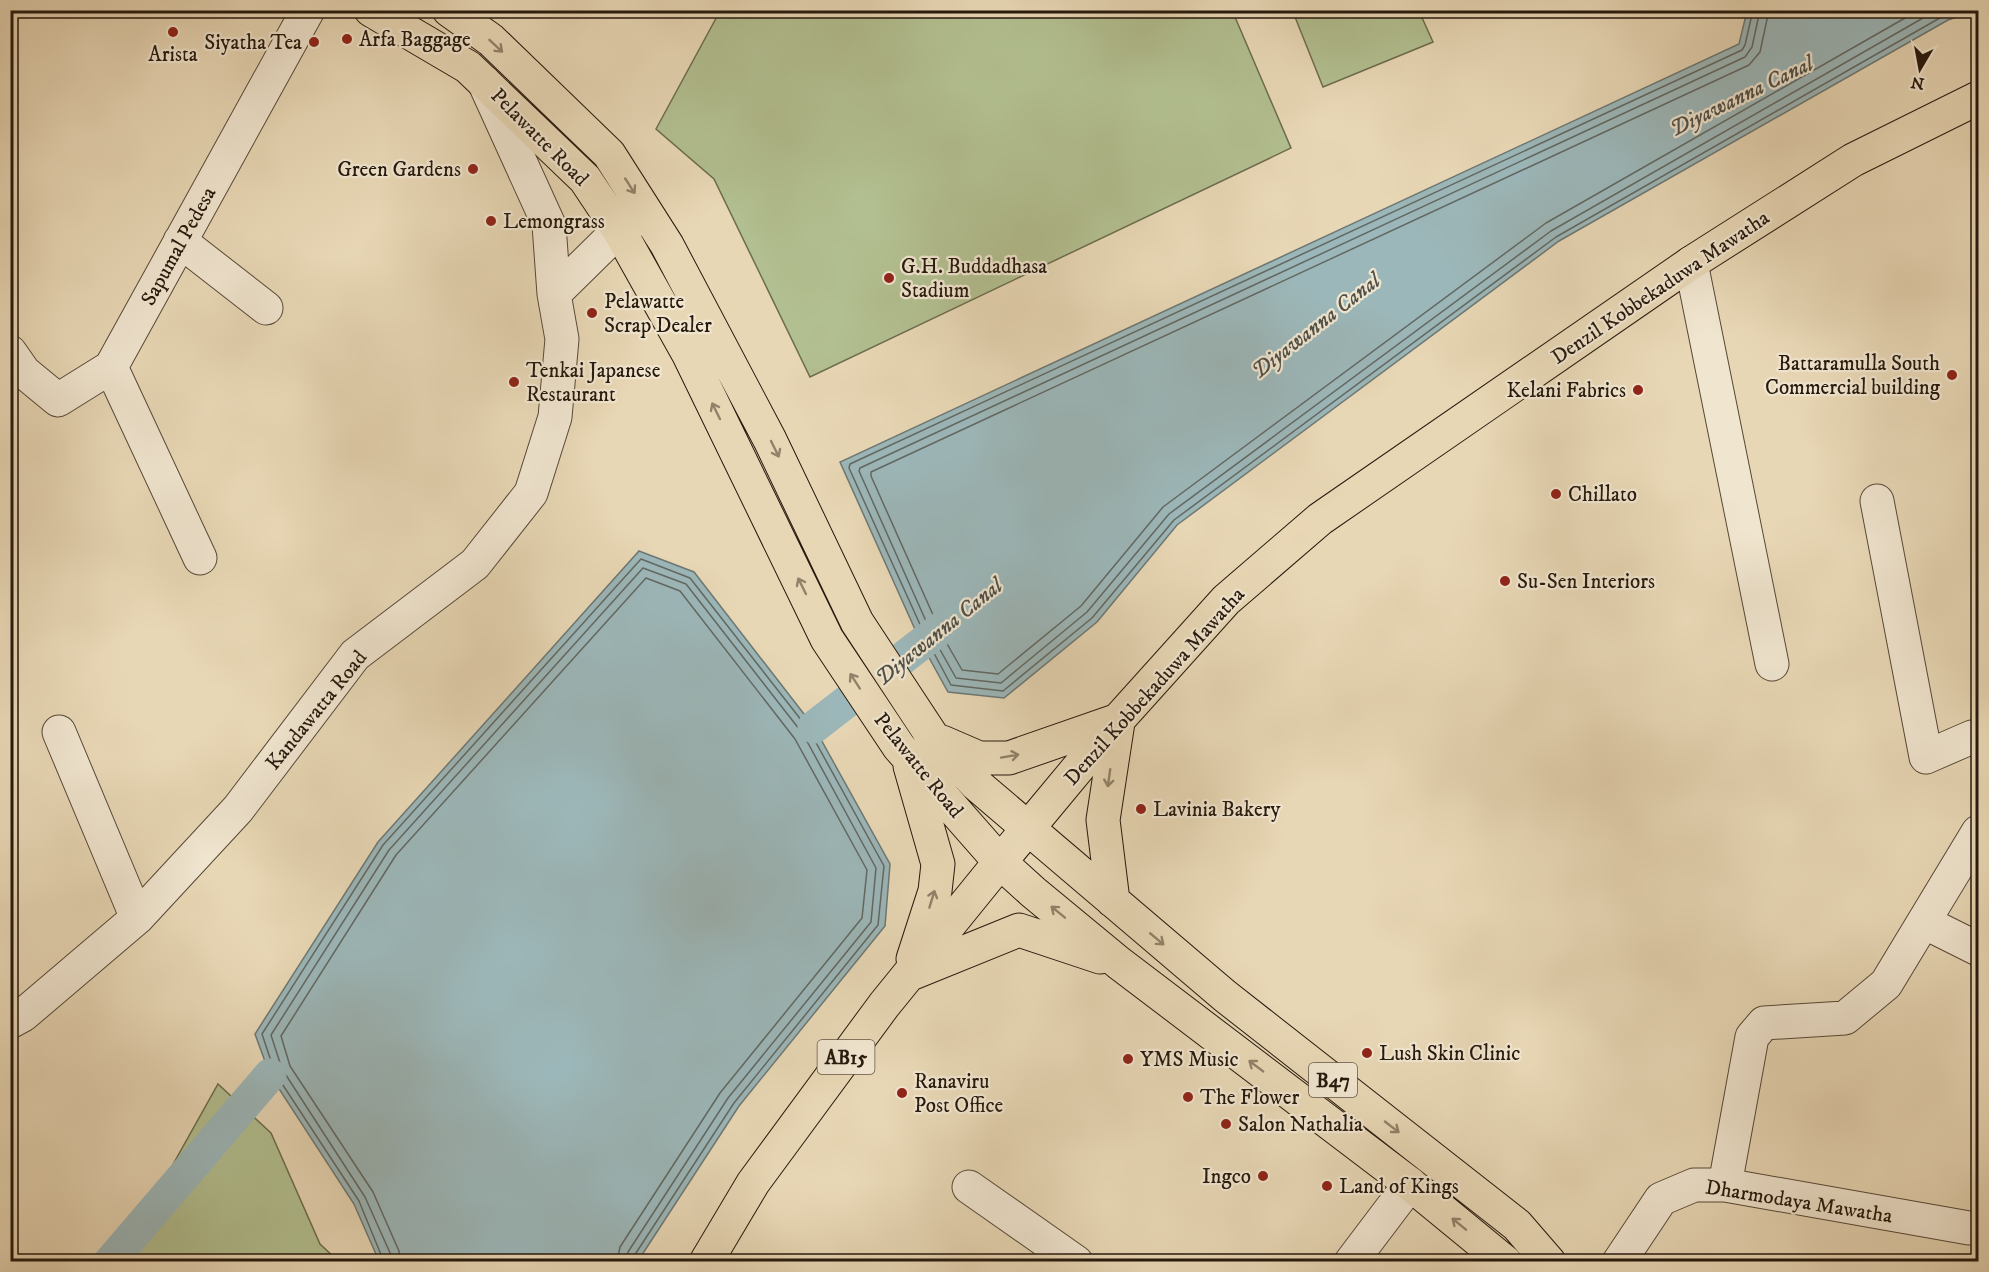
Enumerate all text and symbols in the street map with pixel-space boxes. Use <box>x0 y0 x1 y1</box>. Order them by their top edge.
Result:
marker: Arista <box>166 25 180 39</box>
place label: Arfa Baggage <box>359 27 471 53</box>
place label: Siyatha Tea <box>204 30 302 56</box>
marker: Arfa Baggage <box>340 32 354 46</box>
marker: Siyatha Tea <box>307 35 321 49</box>
one-way arrow <box>488 39 503 53</box>
north arrow <box>1890 39 1950 99</box>
place label: Arista <box>148 42 198 68</box>
water label: Diyawanna Canal <box>1666 49 1820 143</box>
text: N <box>1909 72 1926 94</box>
street label: Pelawatte Road <box>485 83 594 193</box>
place label: Green Gardens <box>337 157 461 183</box>
marker: Green Gardens <box>466 162 480 176</box>
one-way arrow <box>624 177 636 194</box>
street label: Sapumal Pedesa <box>136 182 222 310</box>
street label: Denzil Kobbekaduwa Mawatha <box>1547 205 1775 371</box>
place label: Lemongrass <box>503 209 605 235</box>
marker: Lemongrass <box>484 214 498 228</box>
place label: G.H. Buddadhasa Stadium <box>901 254 1047 304</box>
water label: Diyawanna Canal <box>1246 266 1388 385</box>
marker: G.H. Buddadhasa Stadium <box>882 271 896 285</box>
place label: Pelawatte Scrap Dealer <box>604 289 712 339</box>
marker: Pelawatte Scrap Dealer <box>585 306 599 320</box>
place label: Battaramulla South Commercial building <box>1765 351 1941 401</box>
place label: Tenkai Japanese Restaurant <box>526 358 661 408</box>
marker: Battaramulla South Commercial building <box>1945 368 1959 382</box>
marker: Tenkai Japanese Restaurant <box>507 375 521 389</box>
place label: Kelani Fabrics <box>1506 378 1626 404</box>
marker: Kelani Fabrics <box>1631 383 1645 397</box>
one-way arrow <box>710 402 722 420</box>
one-way arrow <box>769 439 781 457</box>
place label: Chillato <box>1568 482 1637 508</box>
marker: Chillato <box>1549 487 1563 501</box>
place label: Su-Sen Interiors <box>1517 569 1655 595</box>
water label: Diyawanna Canal <box>870 571 1010 692</box>
marker: Su-Sen Interiors <box>1498 574 1512 588</box>
one-way arrow <box>795 578 807 596</box>
street label: Denzil Kobbekaduwa Mawatha <box>1059 582 1251 791</box>
street label: Kandawatta Road <box>261 645 373 776</box>
one-way arrow <box>849 673 861 689</box>
street label: Pelawatte Road <box>868 708 969 824</box>
one-way arrow <box>1000 750 1019 761</box>
one-way arrow <box>1103 768 1114 787</box>
place label: Lavinia Bakery <box>1153 797 1281 823</box>
marker: Lavinia Bakery <box>1134 802 1148 816</box>
one-way arrow <box>927 890 938 909</box>
one-way arrow <box>1050 906 1066 919</box>
one-way arrow <box>1149 932 1165 945</box>
road number: AB15 <box>818 1040 874 1074</box>
place label: Lush Skin Clinic <box>1379 1041 1520 1067</box>
marker: Lush Skin Clinic <box>1360 1046 1374 1060</box>
place label: YMS Music <box>1140 1047 1238 1073</box>
marker: YMS Music <box>1121 1052 1135 1066</box>
one-way arrow <box>1248 1060 1264 1073</box>
road number: B47 <box>1309 1063 1357 1097</box>
place label: Ranaviru Post Office <box>914 1069 1004 1119</box>
place label: The Flower <box>1200 1085 1299 1111</box>
marker: Ranaviru Post Office <box>895 1086 909 1100</box>
marker: The Flower <box>1181 1090 1195 1104</box>
place label: Salon Nathalia <box>1238 1112 1363 1138</box>
marker: Salon Nathalia <box>1219 1117 1233 1131</box>
one-way arrow <box>1383 1120 1399 1133</box>
place label: Ingco <box>1202 1164 1251 1190</box>
marker: Ingco <box>1256 1169 1270 1183</box>
place label: Land of Kings <box>1339 1174 1459 1200</box>
street label: Dharmodaya Mawatha <box>1704 1174 1894 1230</box>
marker: Land of Kings <box>1320 1179 1334 1193</box>
one-way arrow <box>1452 1218 1468 1231</box>

